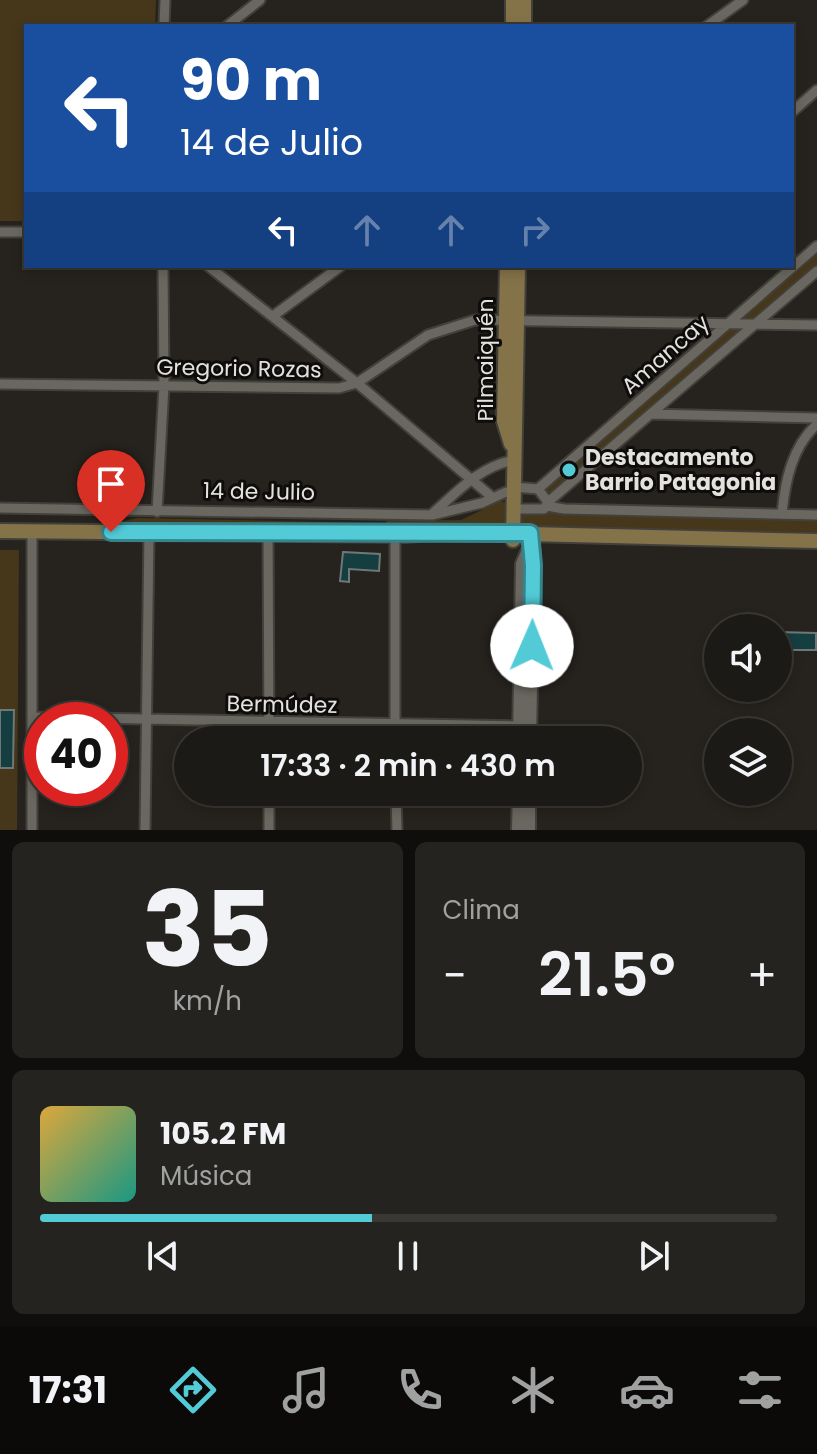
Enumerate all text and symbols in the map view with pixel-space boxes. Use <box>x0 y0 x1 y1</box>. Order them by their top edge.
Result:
text: 90 m <box>180 41 322 120</box>
icon: left <box>48 56 152 160</box>
text: 14 de Julio <box>180 117 363 168</box>
icon: left <box>261 208 305 252</box>
icon: ahead <box>345 208 389 252</box>
icon: ahead <box>429 208 473 252</box>
icon: right <box>513 208 557 252</box>
street label: Pilmaiquén <box>470 298 501 422</box>
street label: Amancay <box>615 307 716 401</box>
street label: Gregorio Rozas <box>156 352 322 385</box>
place label: Destacamento Barrio Patagonia <box>585 442 776 498</box>
pin <box>77 450 145 532</box>
marker: Destacamento Barrio Patagonia <box>560 461 578 479</box>
icon: arrive <box>89 462 133 506</box>
street label: 14 de Julio <box>203 475 315 508</box>
position arrow <box>490 604 574 688</box>
map controls <box>704 614 792 806</box>
button: sound <box>704 614 792 702</box>
street label: Bermúdez <box>226 688 338 721</box>
speed limit sign: 40 <box>24 702 128 806</box>
button: layers <box>704 718 792 806</box>
text: 17:33 · 2 min · 430 m <box>260 744 556 787</box>
text: 35 <box>142 857 273 1002</box>
text: Clima <box>443 892 520 928</box>
text: 21.5° <box>538 933 675 1017</box>
text: − <box>443 945 467 1006</box>
text: + <box>747 945 777 1006</box>
text: km/h <box>173 983 242 1019</box>
text: 105.2 FM <box>160 1112 286 1155</box>
text: Música <box>160 1158 252 1194</box>
icon: previous <box>141 1234 185 1278</box>
icon: pause <box>386 1234 430 1278</box>
icon: next <box>632 1234 676 1278</box>
icon: directions <box>165 1362 221 1418</box>
icon: music <box>278 1362 334 1418</box>
icon: phone <box>392 1362 448 1418</box>
icon: climate <box>505 1362 561 1418</box>
icon: car <box>619 1362 675 1418</box>
icon: filters <box>732 1362 788 1418</box>
text: 17:31 <box>29 1365 107 1416</box>

